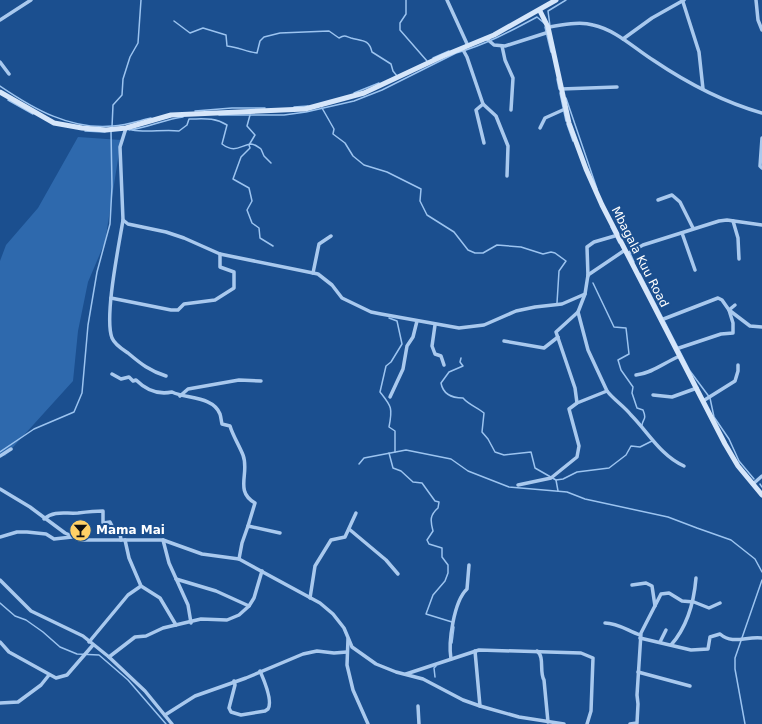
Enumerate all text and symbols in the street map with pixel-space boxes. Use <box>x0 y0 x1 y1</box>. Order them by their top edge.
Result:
street label: Mbagala Kuu Road <box>609 204 671 310</box>
bar icon: Mama Mai <box>68 517 94 543</box>
place label: Mama Mai <box>96 523 165 537</box>

